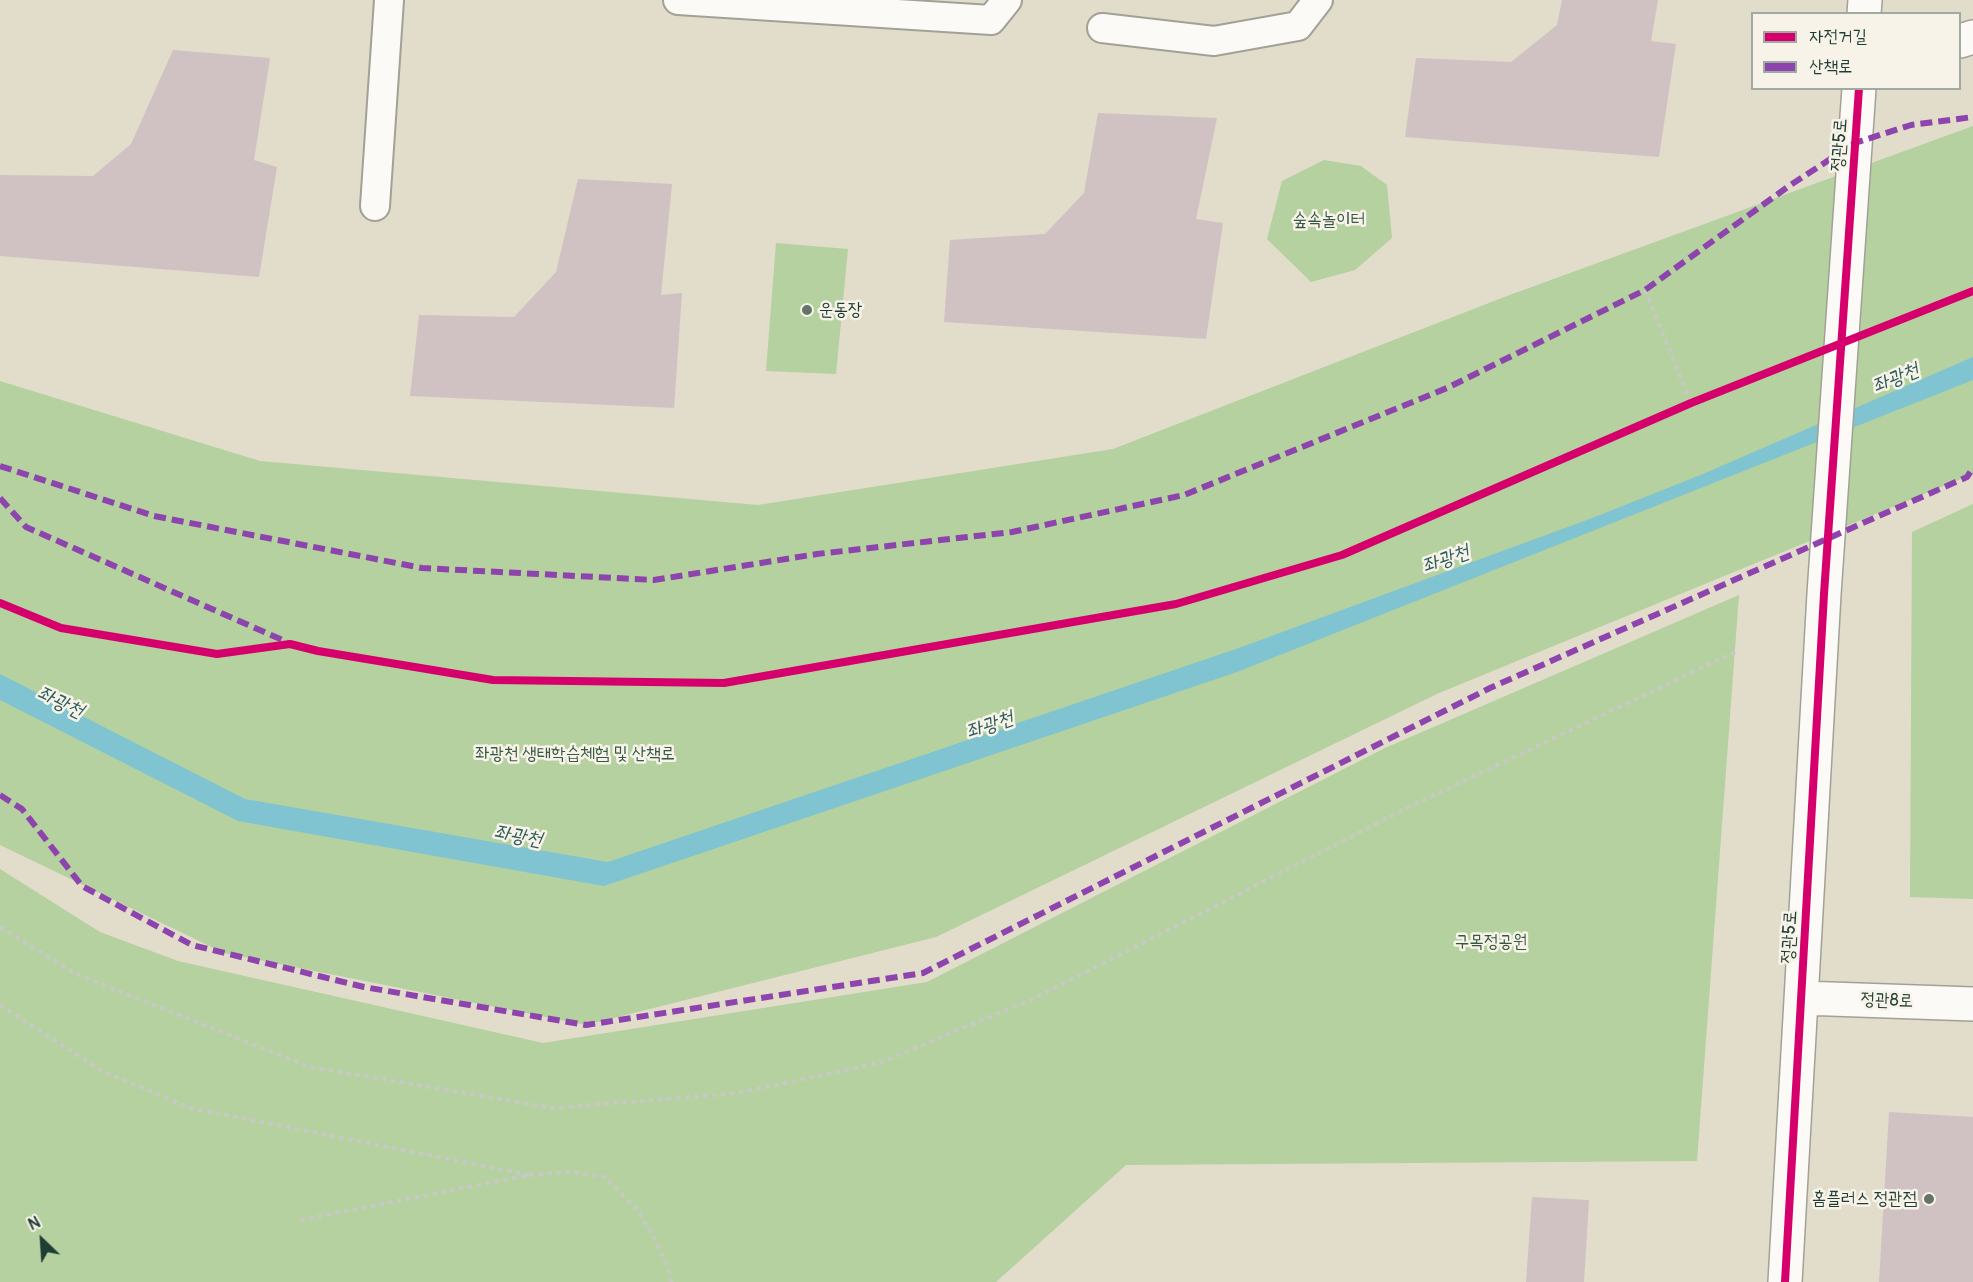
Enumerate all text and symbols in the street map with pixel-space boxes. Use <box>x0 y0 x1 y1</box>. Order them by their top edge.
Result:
legend <box>1751 12 1961 90</box>
text: 자전거길 <box>1809 25 1867 48</box>
text: 산책로 <box>1809 55 1852 78</box>
street label: 정관5로 <box>1827 118 1853 172</box>
park label: 숲속놀이터 <box>1293 209 1365 231</box>
place label: 운동장 <box>819 299 862 321</box>
marker: 운동장 <box>800 303 814 317</box>
water label: 좌광천 <box>1869 359 1923 399</box>
water label: 좌광천 <box>1419 540 1473 580</box>
water label: 좌광천 <box>33 682 87 724</box>
water label: 좌광천 <box>963 707 1017 745</box>
park label: 좌광천 생태학습체험 및 산책로 <box>475 743 675 765</box>
water label: 좌광천 <box>492 821 544 853</box>
street label: 정관5로 <box>1778 910 1802 964</box>
park label: 구목정공원 <box>1455 931 1527 953</box>
street label: 정관8로 <box>1860 989 1914 1013</box>
place label: 홈플러스 정관점 <box>1812 1188 1917 1210</box>
marker: 홈플러스 정관점 <box>1922 1192 1936 1206</box>
north arrow <box>12 1210 72 1270</box>
text: N <box>25 1212 44 1235</box>

